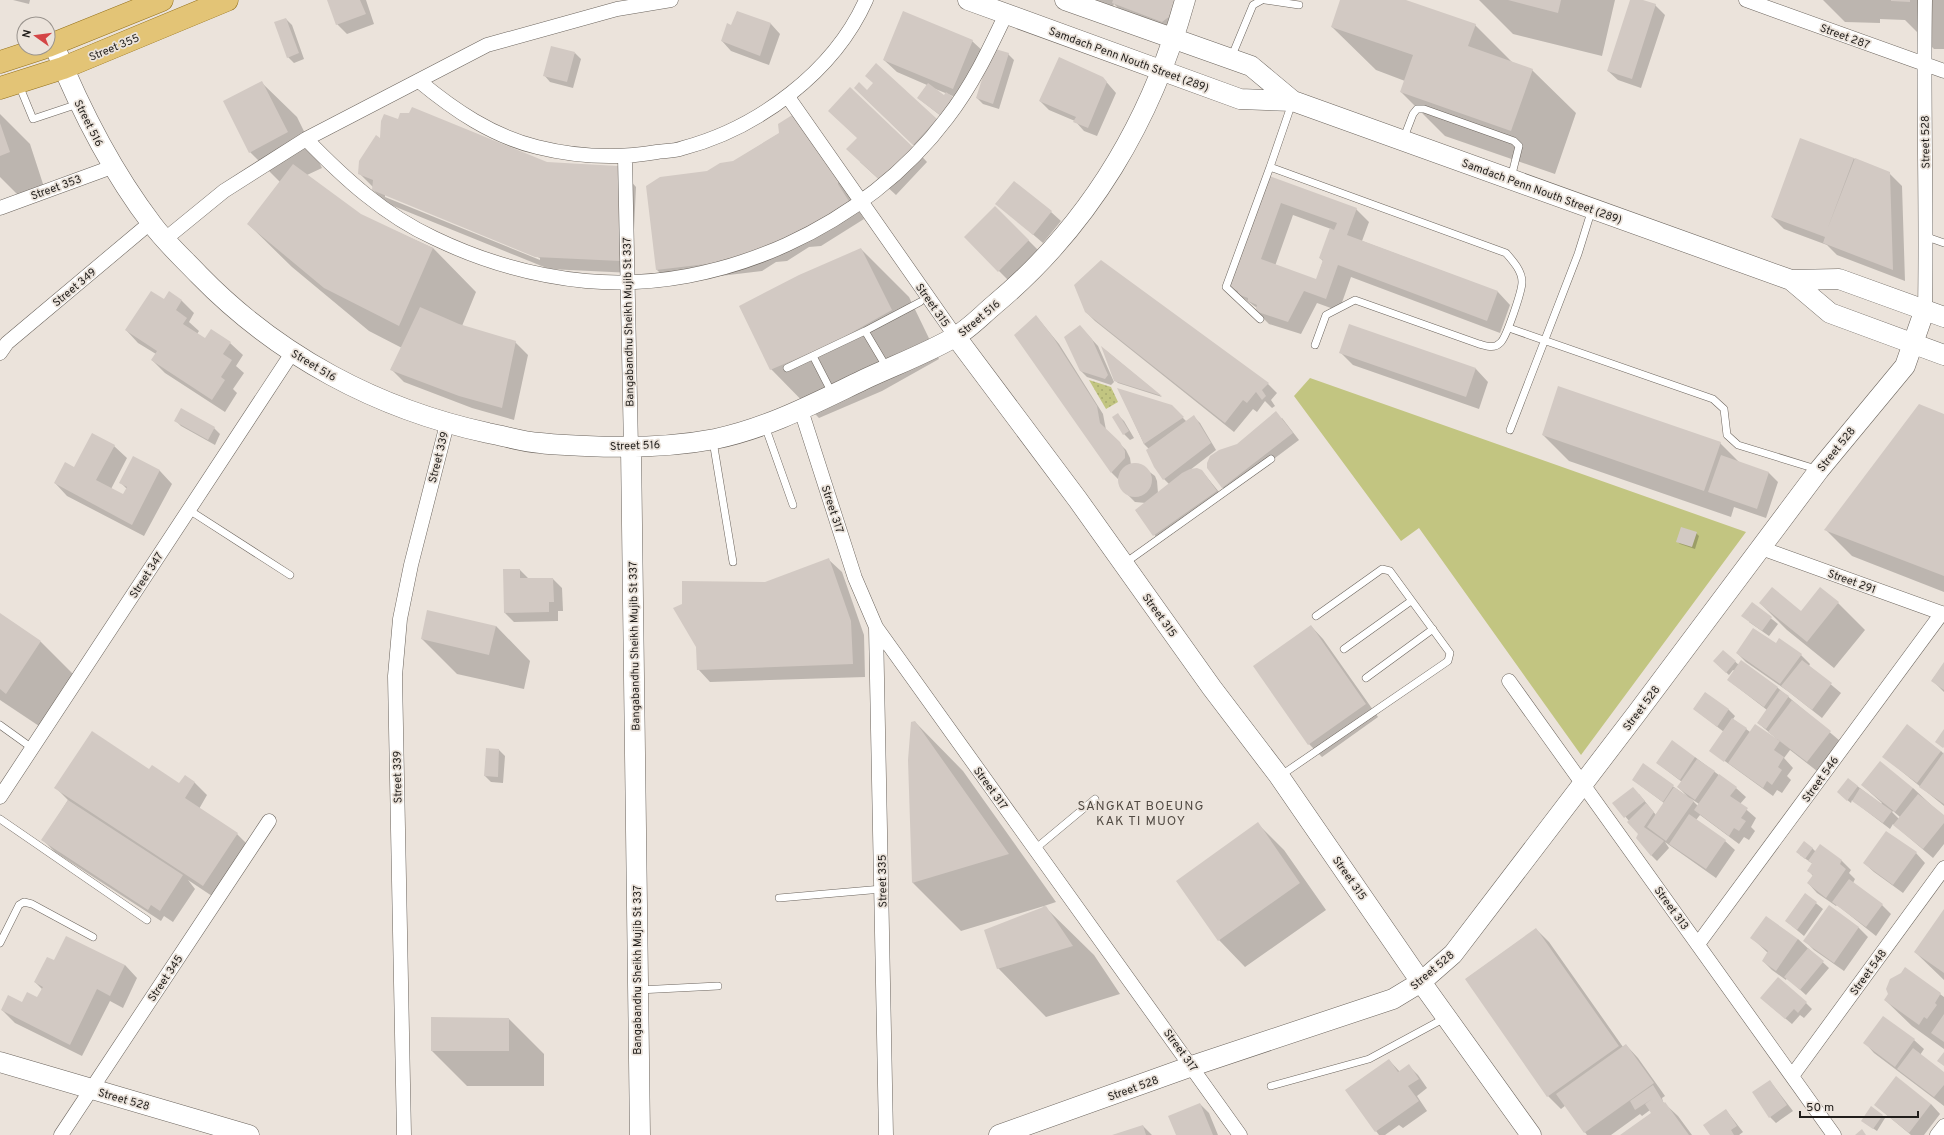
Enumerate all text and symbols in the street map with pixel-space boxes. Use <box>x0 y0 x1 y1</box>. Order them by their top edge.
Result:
north arrow <box>16 16 56 56</box>
street label: Street 287 <box>1818 21 1872 52</box>
street label: Samdach Penn Nouth Street (289) <box>1047 24 1211 96</box>
text: N <box>20 28 35 39</box>
street label: Street 355 <box>87 31 142 65</box>
street label: Street 516 <box>70 98 106 149</box>
street label: Street 528 <box>1919 115 1933 169</box>
street label: Samdach Penn Nouth Street (289) <box>1460 156 1624 228</box>
street label: Street 353 <box>29 172 84 204</box>
street label: Bangabandhu Sheikh Mujib St 337 <box>621 237 637 407</box>
street label: Street 349 <box>50 265 99 310</box>
street label: Street 315 <box>912 281 952 330</box>
street label: Street 516 <box>956 297 1003 340</box>
street label: Street 516 <box>288 347 339 385</box>
street label: Street 528 <box>1815 425 1859 475</box>
street label: Street 339 <box>426 430 452 484</box>
street label: Street 516 <box>610 438 660 454</box>
street label: Street 317 <box>818 484 846 535</box>
street label: Street 347 <box>127 550 167 601</box>
street label: Bangabandhu Sheikh Mujib St 337 <box>627 561 643 731</box>
street label: Street 291 <box>1826 567 1878 597</box>
street label: Street 315 <box>1139 591 1180 640</box>
street label: Street 528 <box>1620 683 1663 734</box>
street label: Street 339 <box>391 751 405 803</box>
street label: Street 546 <box>1799 754 1842 805</box>
street label: Street 317 <box>970 765 1010 813</box>
district label: SANGKAT BOEUNG KAK TI MUOY <box>1078 799 1204 830</box>
street label: Street 335 <box>876 854 890 908</box>
street label: Street 315 <box>1329 854 1369 903</box>
street label: Street 313 <box>1651 884 1692 933</box>
street label: Bangabandhu Sheikh Mujib St 337 <box>631 885 645 1055</box>
street label: Street 548 <box>1847 947 1890 998</box>
street label: Street 528 <box>1408 948 1457 993</box>
street label: Street 345 <box>145 952 187 1005</box>
street label: Street 317 <box>1160 1027 1200 1075</box>
street label: Street 528 <box>1106 1073 1161 1105</box>
street label: Street 528 <box>96 1086 151 1114</box>
scale bar <box>1800 1093 1918 1119</box>
text: 50 m <box>1806 1100 1834 1116</box>

